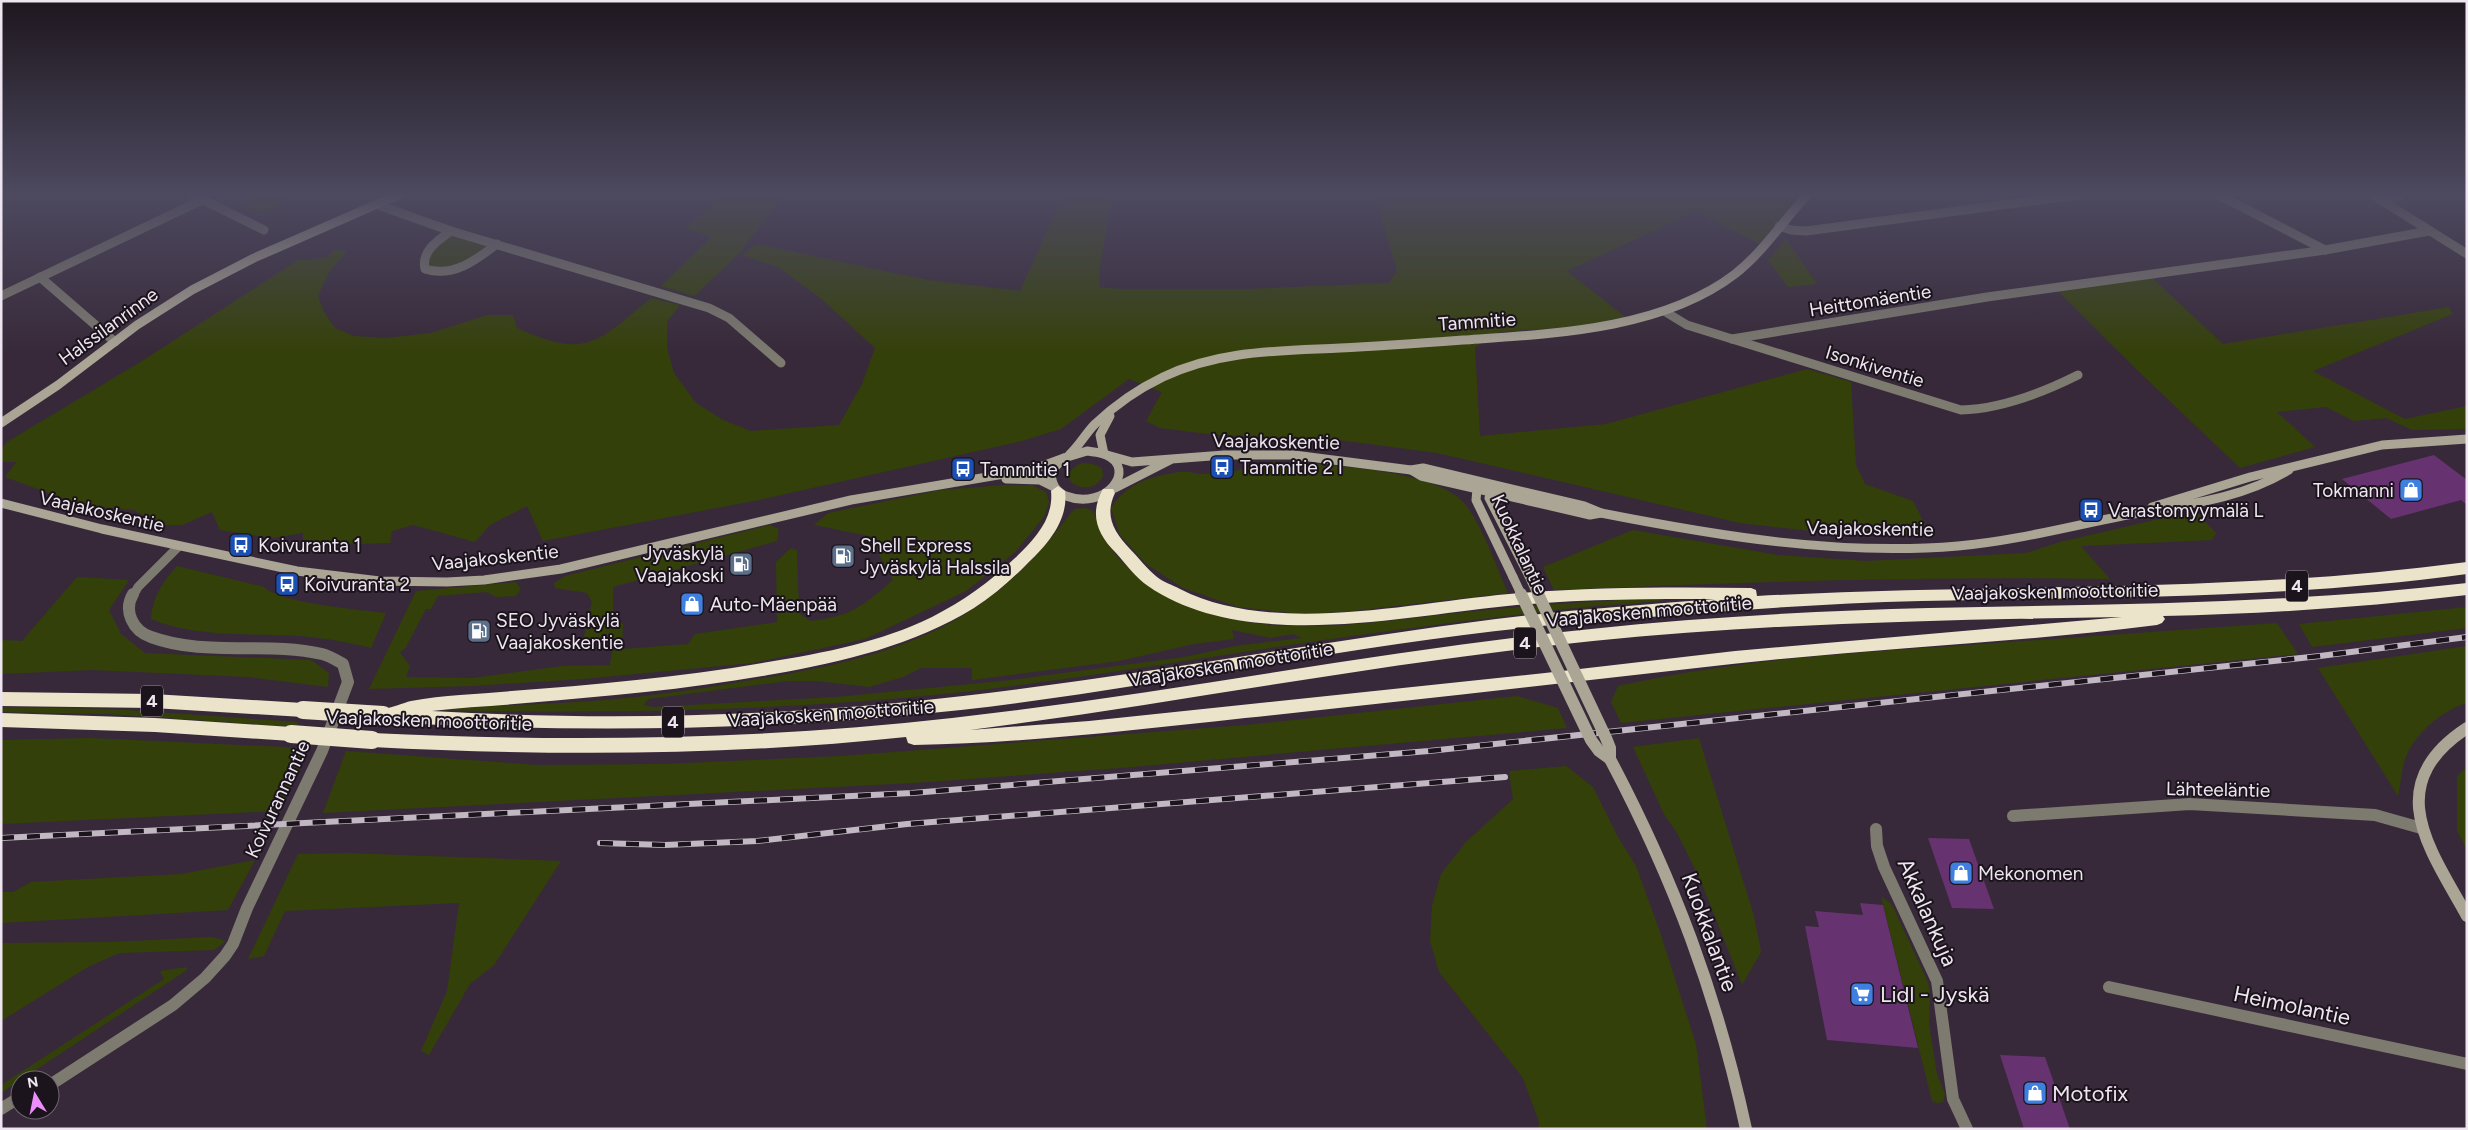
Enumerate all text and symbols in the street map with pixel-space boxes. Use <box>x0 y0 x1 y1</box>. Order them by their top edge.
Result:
street label: Heittomäentie <box>1807 280 1933 321</box>
street label: Halssilanrinne <box>54 283 162 370</box>
street label: Tammitie <box>1437 307 1517 336</box>
street label: Isonkiventie <box>1823 341 1927 392</box>
street label: Vaajakoskentie <box>1212 429 1340 454</box>
bus stop icon: Tammitie 2 I <box>1209 454 1235 480</box>
bus stop icon: Tammitie 1 <box>950 456 976 482</box>
place label: Tammitie 2 I <box>1240 456 1343 479</box>
place label: Tammitie 1 <box>980 458 1070 481</box>
shop icon: Tokmanni <box>2398 477 2424 503</box>
place label: Tokmanni <box>2313 479 2394 502</box>
street label: Vaajakoskentie <box>37 486 167 537</box>
street label: Kuokkalantie <box>1486 491 1553 598</box>
bus stop icon: Varastomyymälä L <box>2078 497 2104 523</box>
place label: Varastomyymälä L <box>2108 499 2264 522</box>
street label: Vaajakoskentie <box>1806 516 1934 541</box>
bus stop icon: Koivuranta 1 <box>228 532 254 558</box>
place label: Koivuranta 1 <box>258 534 361 557</box>
place label: Shell Express Jyväskylä Halssila <box>860 534 1010 579</box>
street label: Vaajakoskentie <box>430 539 560 576</box>
place label: Jyväskylä Vaajakoski <box>635 542 724 587</box>
fuel station icon: Shell Express Jyväskylä Halssila <box>830 543 856 569</box>
fuel station icon: Jyväskylä Vaajakoski <box>728 551 754 577</box>
road number: 4 <box>2286 570 2308 602</box>
bus stop icon: Koivuranta 2 <box>274 571 300 597</box>
place label: Koivuranta 2 <box>304 573 410 596</box>
street label: Vaajakosken moottoritie <box>1952 578 2158 605</box>
shop icon: Auto-Mäenpää <box>679 591 705 617</box>
street label: Vaajakosken moottoritie <box>1545 591 1753 632</box>
place label: Auto-Mäenpää <box>710 593 837 616</box>
place label: SEO Jyväskylä Vaajakoskentie <box>496 609 623 654</box>
fuel station icon: SEO Jyväskylä Vaajakoskentie <box>466 618 492 644</box>
road number: 4 <box>1514 628 1536 658</box>
street label: Vaajakosken moottoritie <box>1127 637 1335 692</box>
road number: 4 <box>141 686 163 716</box>
street label: Vaajakosken moottoritie <box>727 695 935 732</box>
street label: Vaajakosken moottoritie <box>325 705 533 736</box>
road number: 4 <box>662 706 684 738</box>
street label: Koivurannantie <box>240 737 315 862</box>
street label: Lähteeläntie <box>2166 777 2270 802</box>
street label: Akkalankuja <box>1892 854 1963 971</box>
shop icon: Mekonomen <box>1948 860 1974 886</box>
place label: Mekonomen <box>1978 862 2083 885</box>
street label: Kuokkalantie <box>1676 869 1744 995</box>
street label: Heimolantie <box>2231 980 2353 1031</box>
supermarket icon: Lidl - Jyskä <box>1849 981 1875 1007</box>
place label: Lidl - Jyskä <box>1880 981 1989 1008</box>
north arrow <box>10 1070 60 1120</box>
text: N <box>26 1073 40 1092</box>
shop icon: Motofix <box>2022 1080 2048 1106</box>
place label: Motofix <box>2052 1080 2129 1107</box>

